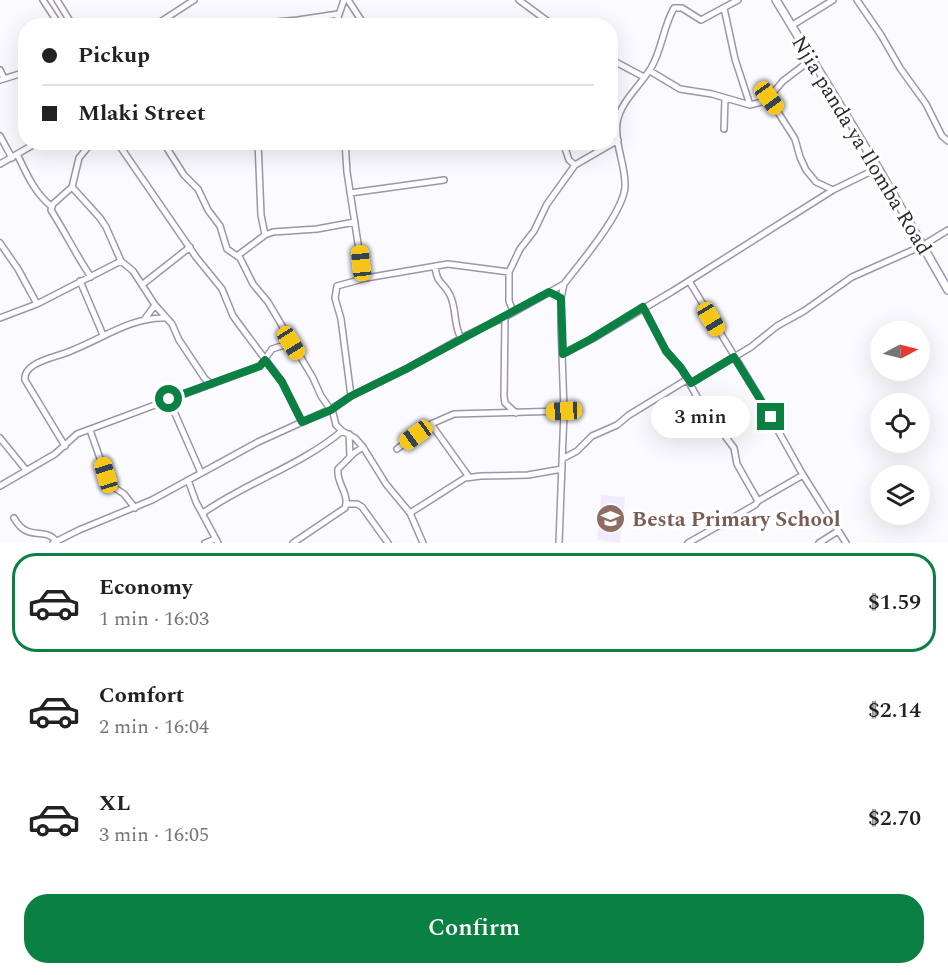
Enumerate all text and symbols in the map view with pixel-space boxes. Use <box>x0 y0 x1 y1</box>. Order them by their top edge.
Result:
street label: Njia panda ya Ilomba Road <box>783 30 940 261</box>
text: Pickup <box>78 39 150 72</box>
car <box>751 78 787 118</box>
text: Mlaki Street <box>78 97 205 130</box>
car <box>350 244 372 282</box>
car <box>694 299 728 339</box>
north arrow <box>870 321 930 381</box>
map controls <box>870 321 930 525</box>
car <box>274 323 308 363</box>
route start <box>155 385 182 412</box>
button: locate <box>870 393 930 453</box>
callout: 3 min <box>651 396 750 438</box>
car <box>546 401 582 421</box>
text: 3 min <box>675 402 726 432</box>
route end <box>757 403 784 430</box>
car <box>396 417 436 453</box>
car <box>92 455 120 495</box>
button: layers <box>870 465 930 525</box>
school or university icon: Besta Primary School <box>595 503 627 535</box>
place label: Besta Primary School <box>632 504 841 536</box>
text: Economy <box>99 571 192 604</box>
icon: car <box>27 576 81 630</box>
text: $1.59 <box>868 586 921 619</box>
text: 1 min · 16:03 <box>99 604 209 634</box>
text: Comfort <box>99 679 184 712</box>
icon: car <box>27 684 81 738</box>
text: $2.14 <box>868 694 921 727</box>
text: 2 min · 16:04 <box>99 712 209 742</box>
text: XL <box>99 787 130 820</box>
icon: car <box>27 792 81 846</box>
text: $2.70 <box>868 802 921 835</box>
text: 3 min · 16:05 <box>99 820 209 850</box>
button: Confirm <box>24 894 924 963</box>

